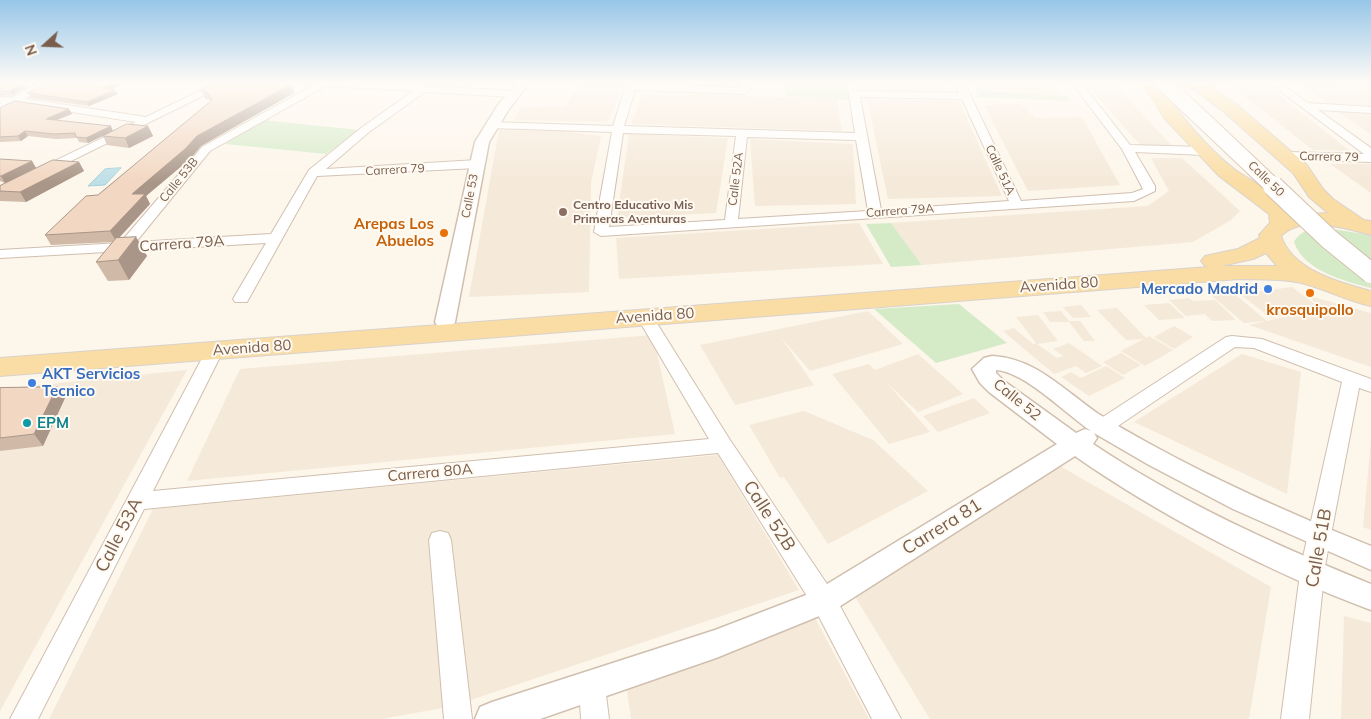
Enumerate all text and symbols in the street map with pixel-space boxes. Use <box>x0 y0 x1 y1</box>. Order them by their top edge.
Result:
north arrow <box>20 20 70 70</box>
text: N <box>21 42 41 58</box>
street label: Calle 51A <box>982 143 1018 197</box>
street label: Carrera 79 <box>1299 149 1359 165</box>
street label: Calle 52A <box>726 151 746 207</box>
street label: Calle 53B <box>157 155 201 205</box>
street label: Calle 50 <box>1245 158 1287 200</box>
street label: Carrera 79 <box>365 161 425 179</box>
street label: Calle 53 <box>459 173 481 219</box>
place label: Centro Educativo Mis Primeras Aventuras <box>573 198 693 226</box>
street label: Carrera 79A <box>865 201 935 221</box>
marker: Centro Educativo Mis Primeras Aventuras <box>557 206 569 218</box>
place label: Arepas Los Abuelos <box>354 215 434 250</box>
marker: Arepas Los Abuelos <box>438 227 450 239</box>
street label: Carrera 79A <box>139 232 225 256</box>
street label: Avenida 80 <box>1019 273 1099 297</box>
place label: Mercado Madrid <box>1141 280 1258 298</box>
marker: Mercado Madrid <box>1262 283 1274 295</box>
marker: krosquipollo <box>1304 287 1316 299</box>
place label: krosquipollo <box>1266 301 1354 319</box>
street label: Avenida 80 <box>615 304 695 328</box>
street label: Avenida 80 <box>212 336 292 360</box>
place label: AKT Servicios Tecnico <box>42 365 140 400</box>
street label: Calle 52 <box>989 375 1045 425</box>
marker: AKT Servicios Tecnico <box>26 377 38 389</box>
place label: EPM <box>37 414 69 432</box>
marker: EPM <box>21 417 33 429</box>
street label: Carrera 80A <box>387 460 473 486</box>
street label: Calle 52B <box>738 477 800 555</box>
street label: Calle 53A <box>91 494 147 576</box>
street label: Carrera 81 <box>898 494 986 560</box>
street label: Calle 51B <box>1301 507 1337 589</box>

